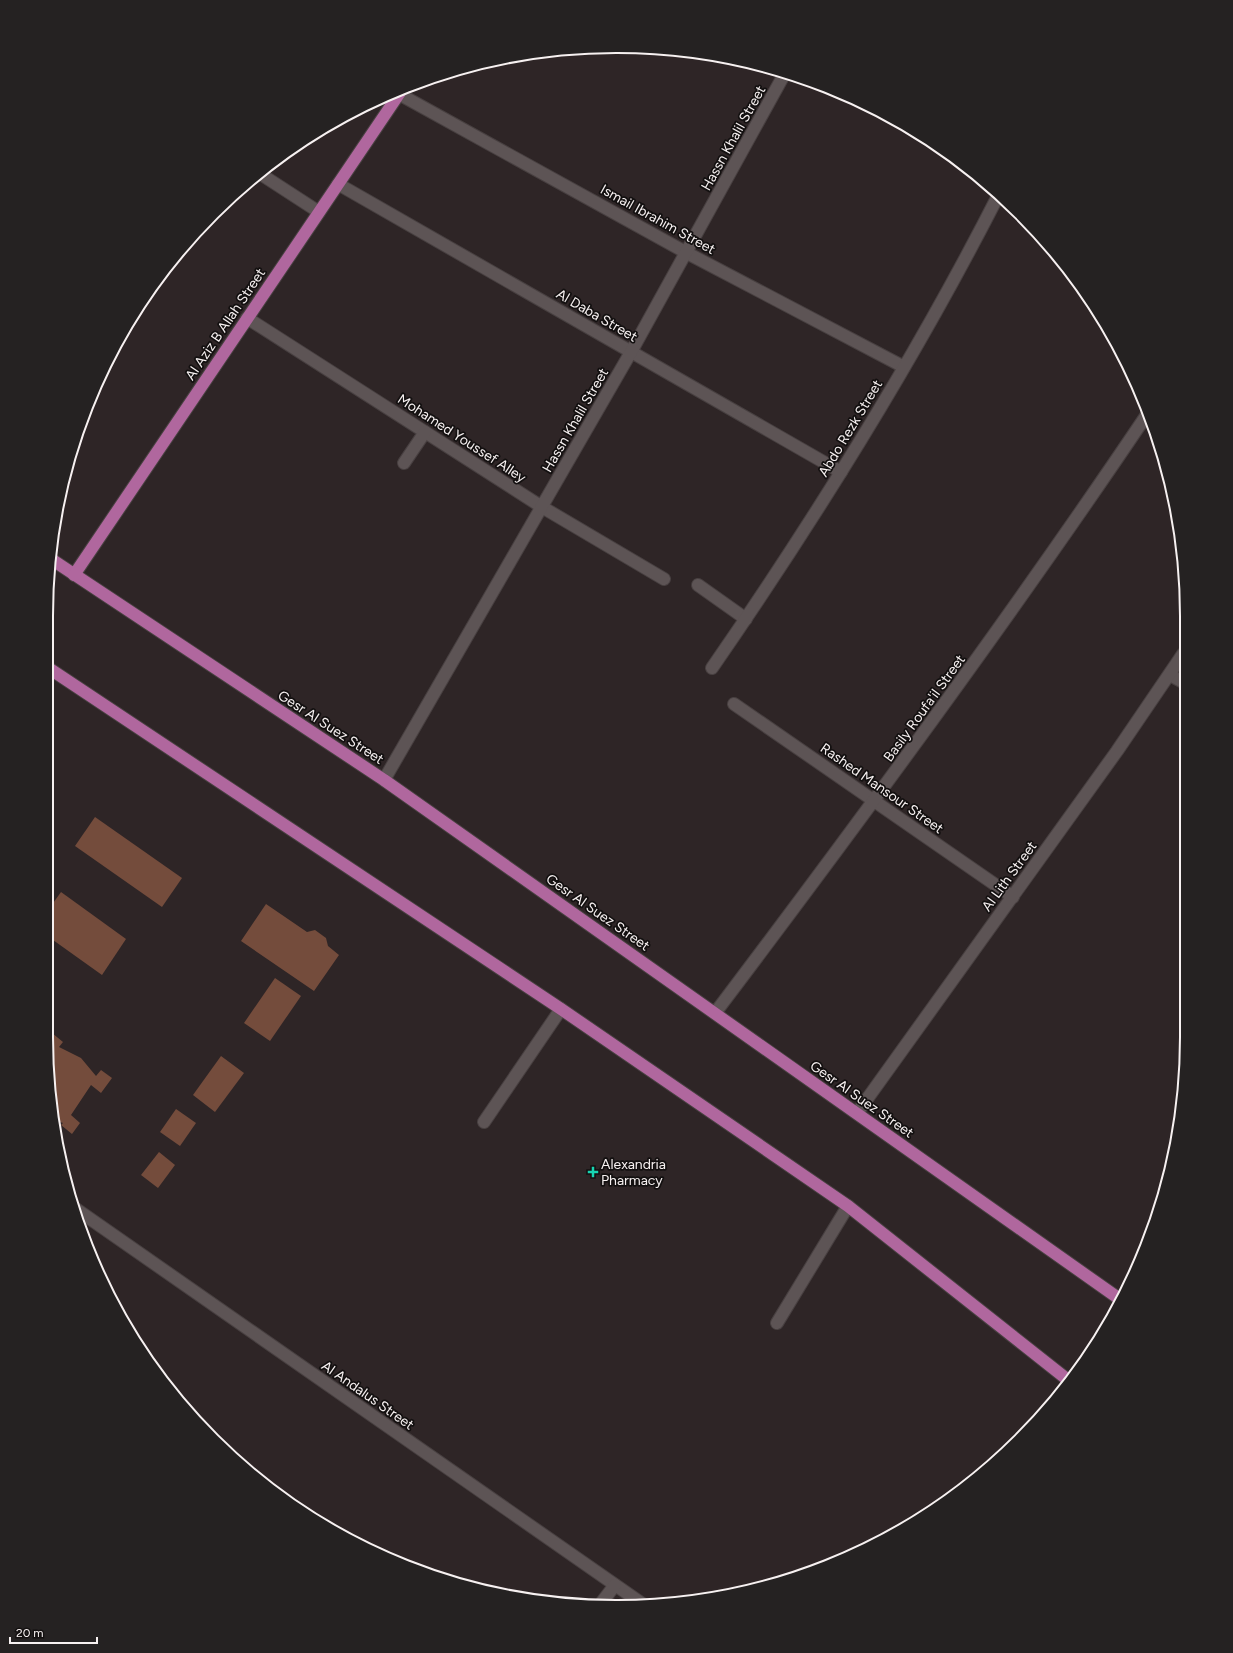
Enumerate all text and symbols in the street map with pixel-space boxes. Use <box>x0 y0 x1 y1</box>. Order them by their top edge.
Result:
street label: Hassn Khalil Street <box>698 83 769 194</box>
street label: Ismail Ibrahim Street <box>597 181 718 258</box>
street label: Al Aziz B Allah Street <box>182 265 269 383</box>
street label: Al Daba Street <box>553 285 640 345</box>
street label: Hassn Khalil Street <box>539 365 612 475</box>
street label: Abdo Rezk Street <box>815 377 886 480</box>
street label: Mohamed Youssef Alley <box>394 391 530 487</box>
street label: Basily Roufa'il Street <box>880 651 969 765</box>
street label: Gesr Al Suez Street <box>275 687 387 768</box>
street label: Rashed Mansour Street <box>817 740 946 837</box>
street label: Al Lith Street <box>978 838 1040 915</box>
street label: Gesr Al Suez Street <box>543 870 653 955</box>
street label: Gesr Al Suez Street <box>807 1057 917 1142</box>
place label: Alexandria Pharmacy <box>601 1156 666 1189</box>
marker: Alexandria Pharmacy <box>588 1167 598 1177</box>
street label: Al Andalus Street <box>318 1357 417 1434</box>
scale bar <box>10 1619 97 1645</box>
text: 20 m <box>16 1626 44 1640</box>

